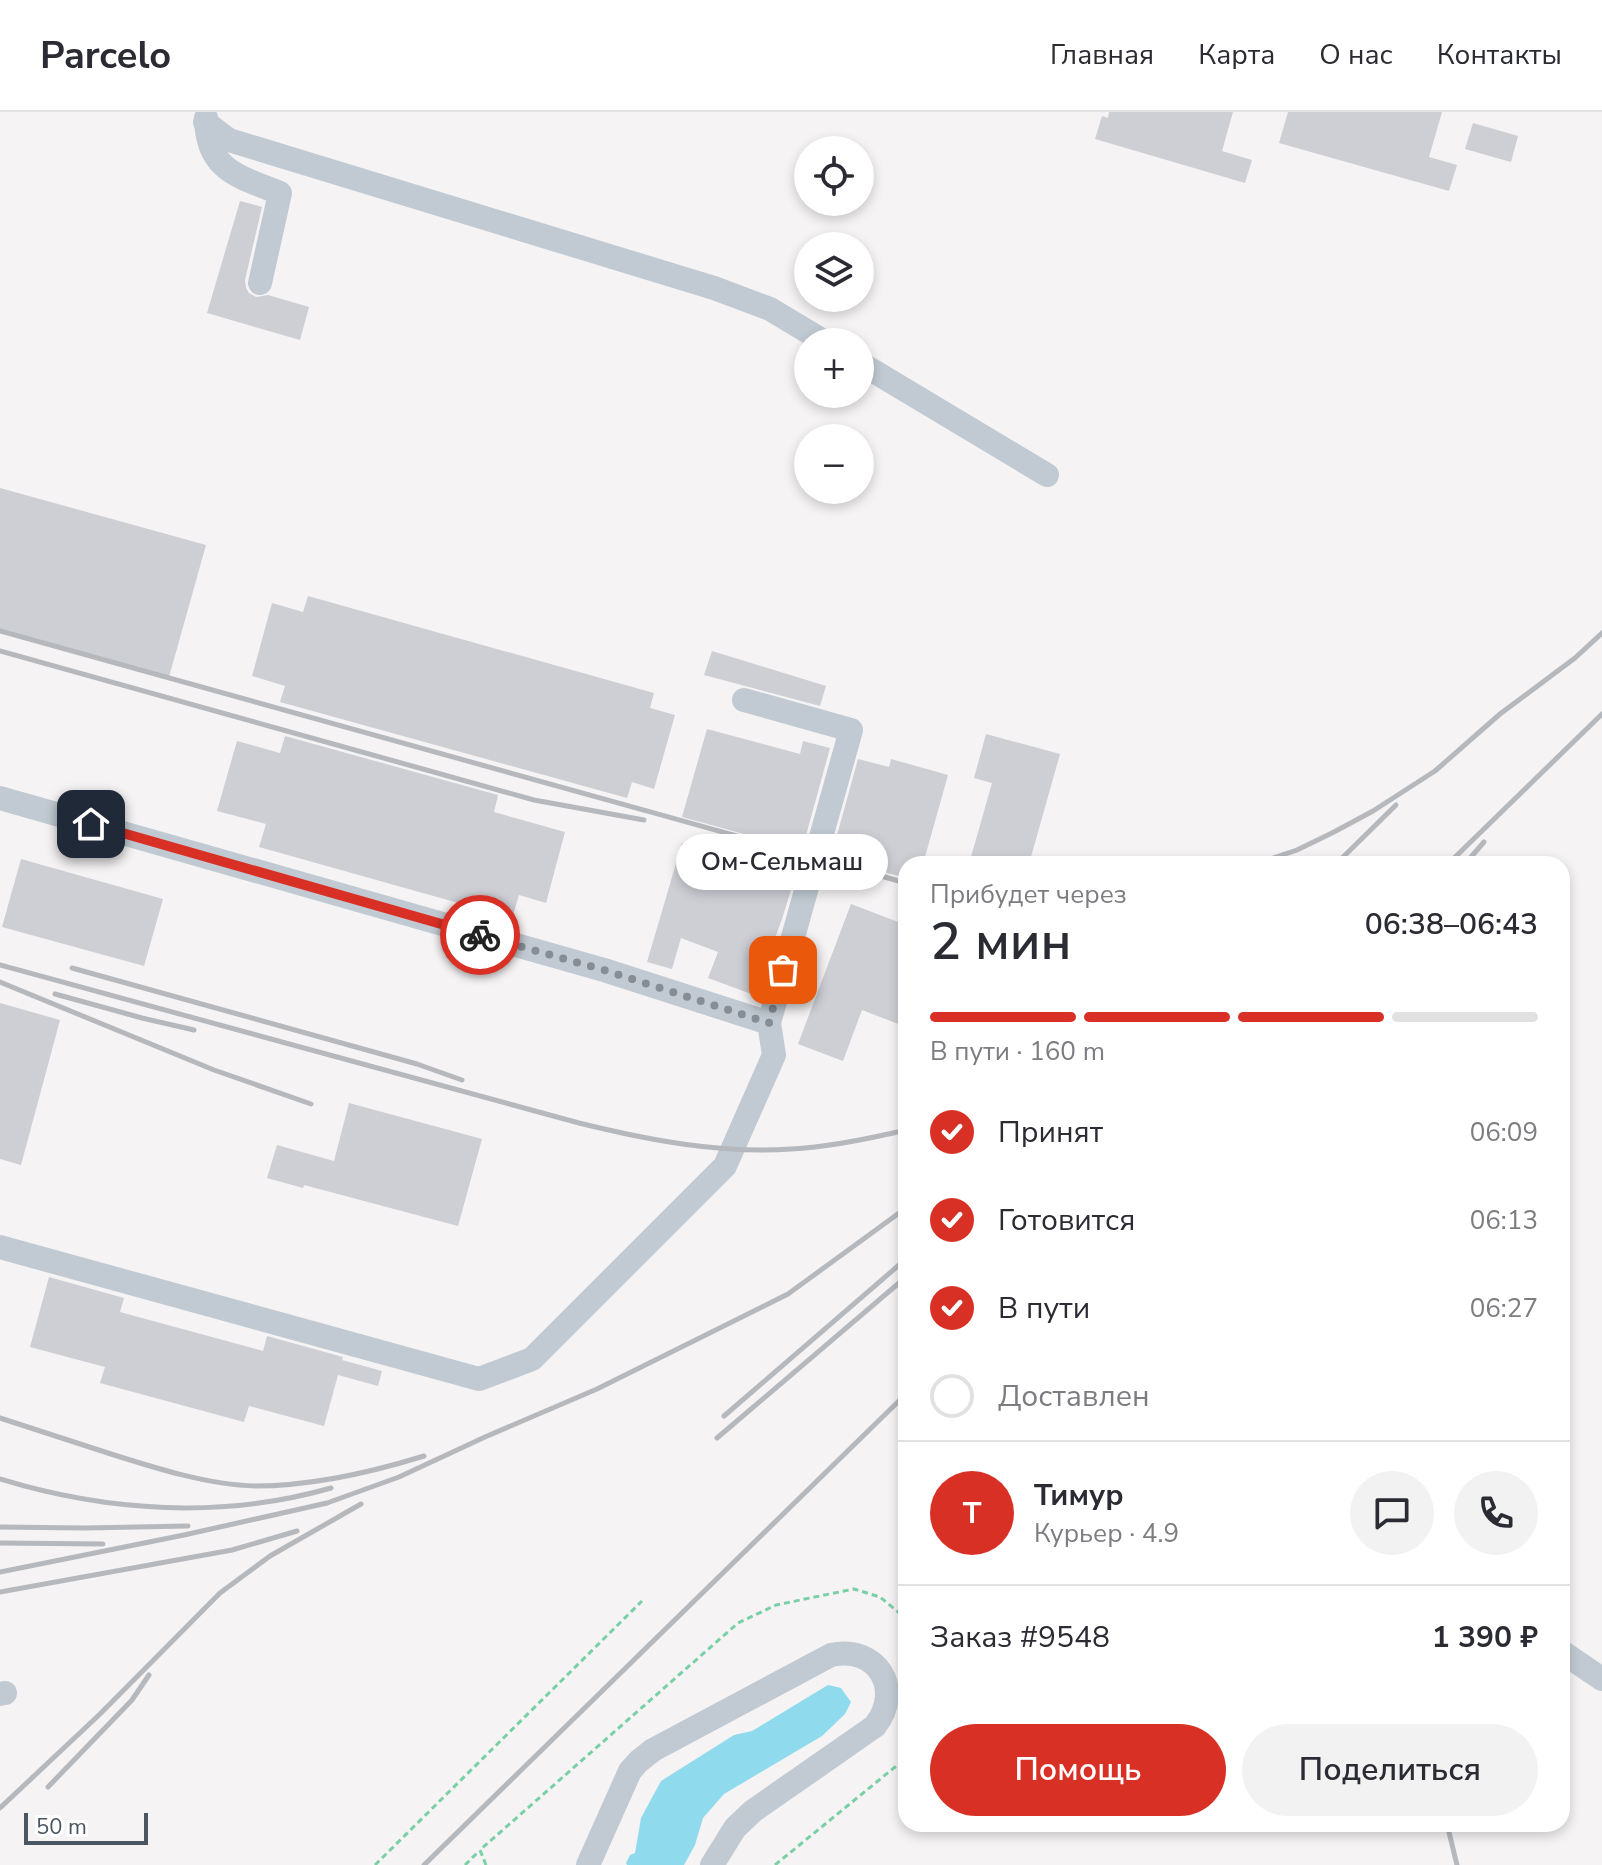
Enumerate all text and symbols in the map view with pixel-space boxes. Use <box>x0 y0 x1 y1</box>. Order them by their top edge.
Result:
text: Parcelo <box>40 30 171 81</box>
text: Главная <box>1050 36 1154 74</box>
text: Карта <box>1198 36 1275 74</box>
text: О нас <box>1319 36 1393 74</box>
text: Контакты <box>1437 36 1562 74</box>
map controls <box>794 136 874 504</box>
button: locate <box>794 136 874 216</box>
button: layers <box>794 232 874 312</box>
button: + <box>794 328 874 408</box>
button: − <box>794 424 874 504</box>
pin <box>57 790 125 858</box>
icon: home <box>69 802 113 846</box>
callout: Ом-Сельмаш <box>677 834 889 890</box>
text: Ом-Сельмаш <box>701 844 863 879</box>
text: Прибудет через <box>930 877 1127 912</box>
courier <box>440 895 520 975</box>
text: 06:38–06:43 <box>1365 904 1538 945</box>
text: 2 мин <box>930 906 1072 977</box>
icon: bike <box>458 913 502 957</box>
pin <box>749 936 817 1004</box>
icon: bag <box>761 948 805 992</box>
text: В пути · 160 m <box>930 1034 1105 1069</box>
icon: check <box>930 1110 974 1154</box>
text: Принят <box>998 1112 1103 1153</box>
text: 06:09 <box>1470 1115 1538 1150</box>
icon: check <box>930 1198 974 1242</box>
text: Готовится <box>998 1200 1135 1241</box>
text: 06:13 <box>1470 1203 1538 1238</box>
icon: check <box>930 1286 974 1330</box>
text: В пути <box>998 1288 1090 1329</box>
text: 06:27 <box>1470 1291 1538 1326</box>
text: Доставлен <box>998 1376 1150 1417</box>
button: chat <box>1350 1471 1434 1555</box>
button: phone <box>1454 1471 1538 1555</box>
text: Тимур <box>1034 1475 1124 1516</box>
text: Т <box>963 1493 981 1534</box>
text: Курьер · 4.9 <box>1034 1516 1179 1551</box>
text: Заказ #9548 <box>930 1617 1110 1658</box>
text: 1 390 ₽ <box>1432 1617 1538 1658</box>
button: Помощь <box>930 1724 1226 1816</box>
button: Поделиться <box>1242 1724 1538 1816</box>
scale bar <box>24 1809 148 1845</box>
text: 50 m <box>36 1812 87 1842</box>

